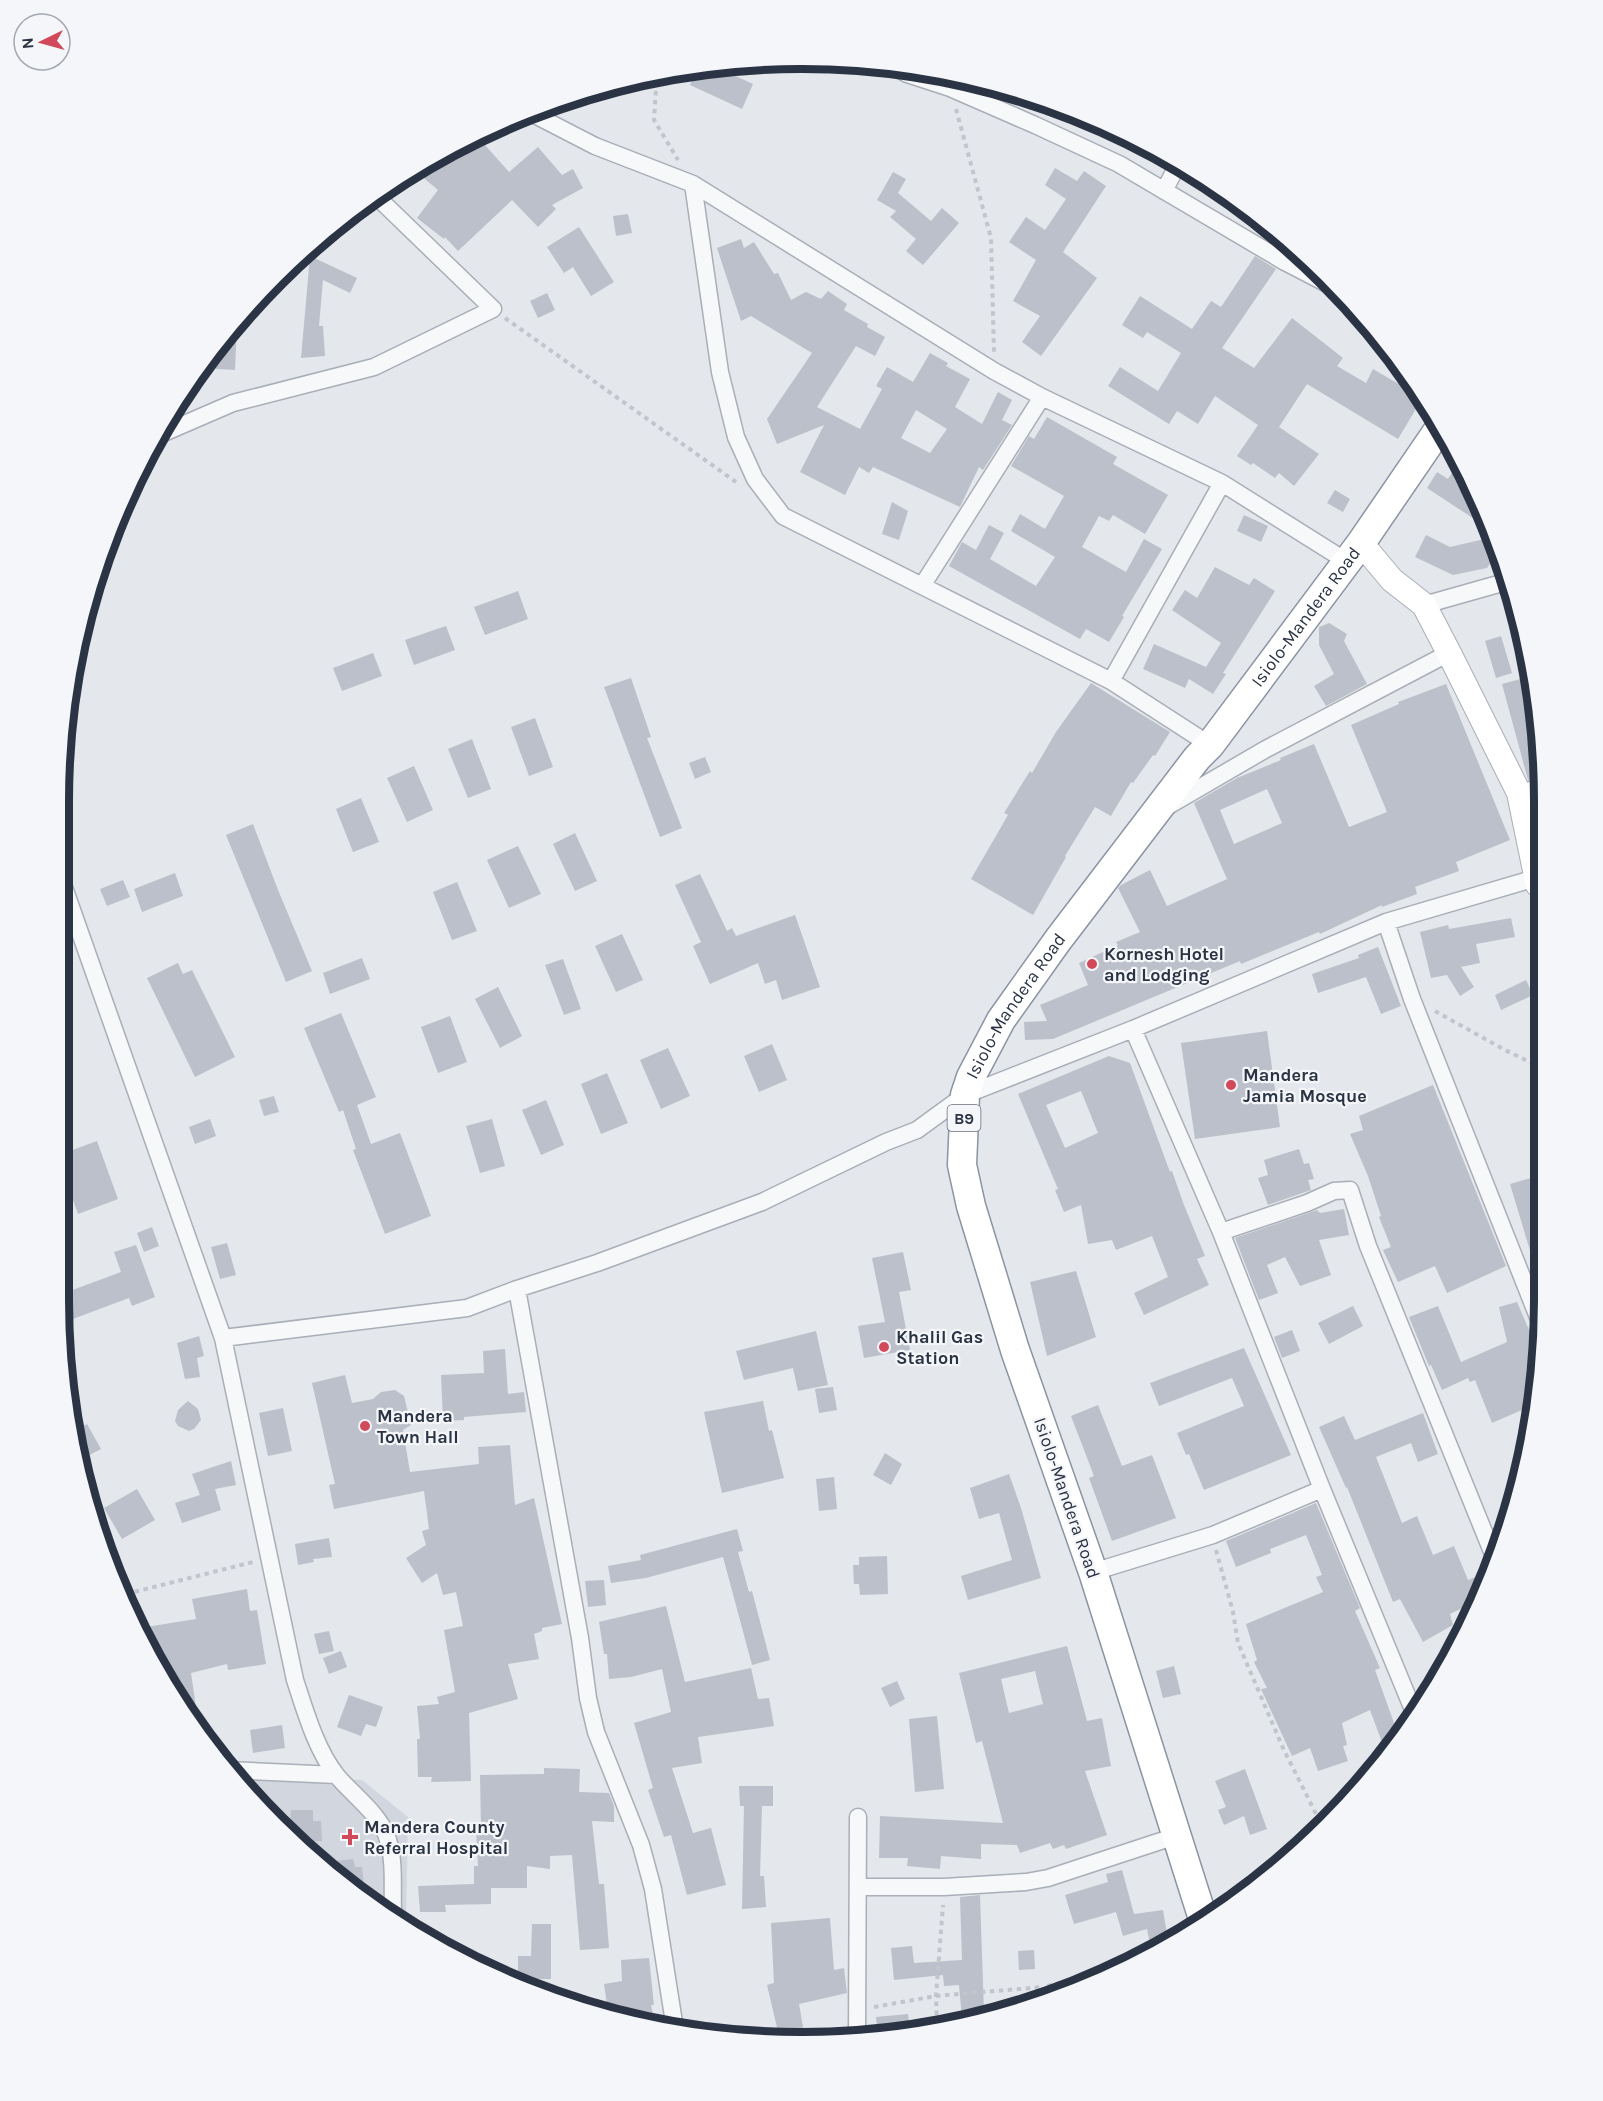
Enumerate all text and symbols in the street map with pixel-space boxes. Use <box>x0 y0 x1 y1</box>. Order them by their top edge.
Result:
north arrow <box>12 12 72 72</box>
text: N <box>18 37 38 50</box>
street label: Isiolo-Mandera Road <box>1246 543 1365 691</box>
street label: Isiolo-Mandera Road <box>961 929 1070 1083</box>
place label: Kornesh Hotel and Lodging <box>1104 943 1224 986</box>
marker: Kornesh Hotel and Lodging <box>1085 957 1099 971</box>
place label: Mandera Jamia Mosque <box>1243 1064 1367 1107</box>
marker: Mandera Jamia Mosque <box>1224 1078 1238 1092</box>
road number: B9 <box>948 1105 980 1131</box>
place label: Khalil Gas Station <box>896 1326 983 1369</box>
marker: Khalil Gas Station <box>877 1340 891 1354</box>
place label: Mandera Town Hall <box>377 1405 459 1448</box>
street label: Isiolo-Mandera Road <box>1029 1415 1105 1581</box>
marker: Mandera Town Hall <box>358 1419 372 1433</box>
place label: Mandera County Referral Hospital <box>364 1816 508 1859</box>
marker: Mandera County Referral Hospital <box>341 1828 359 1846</box>

